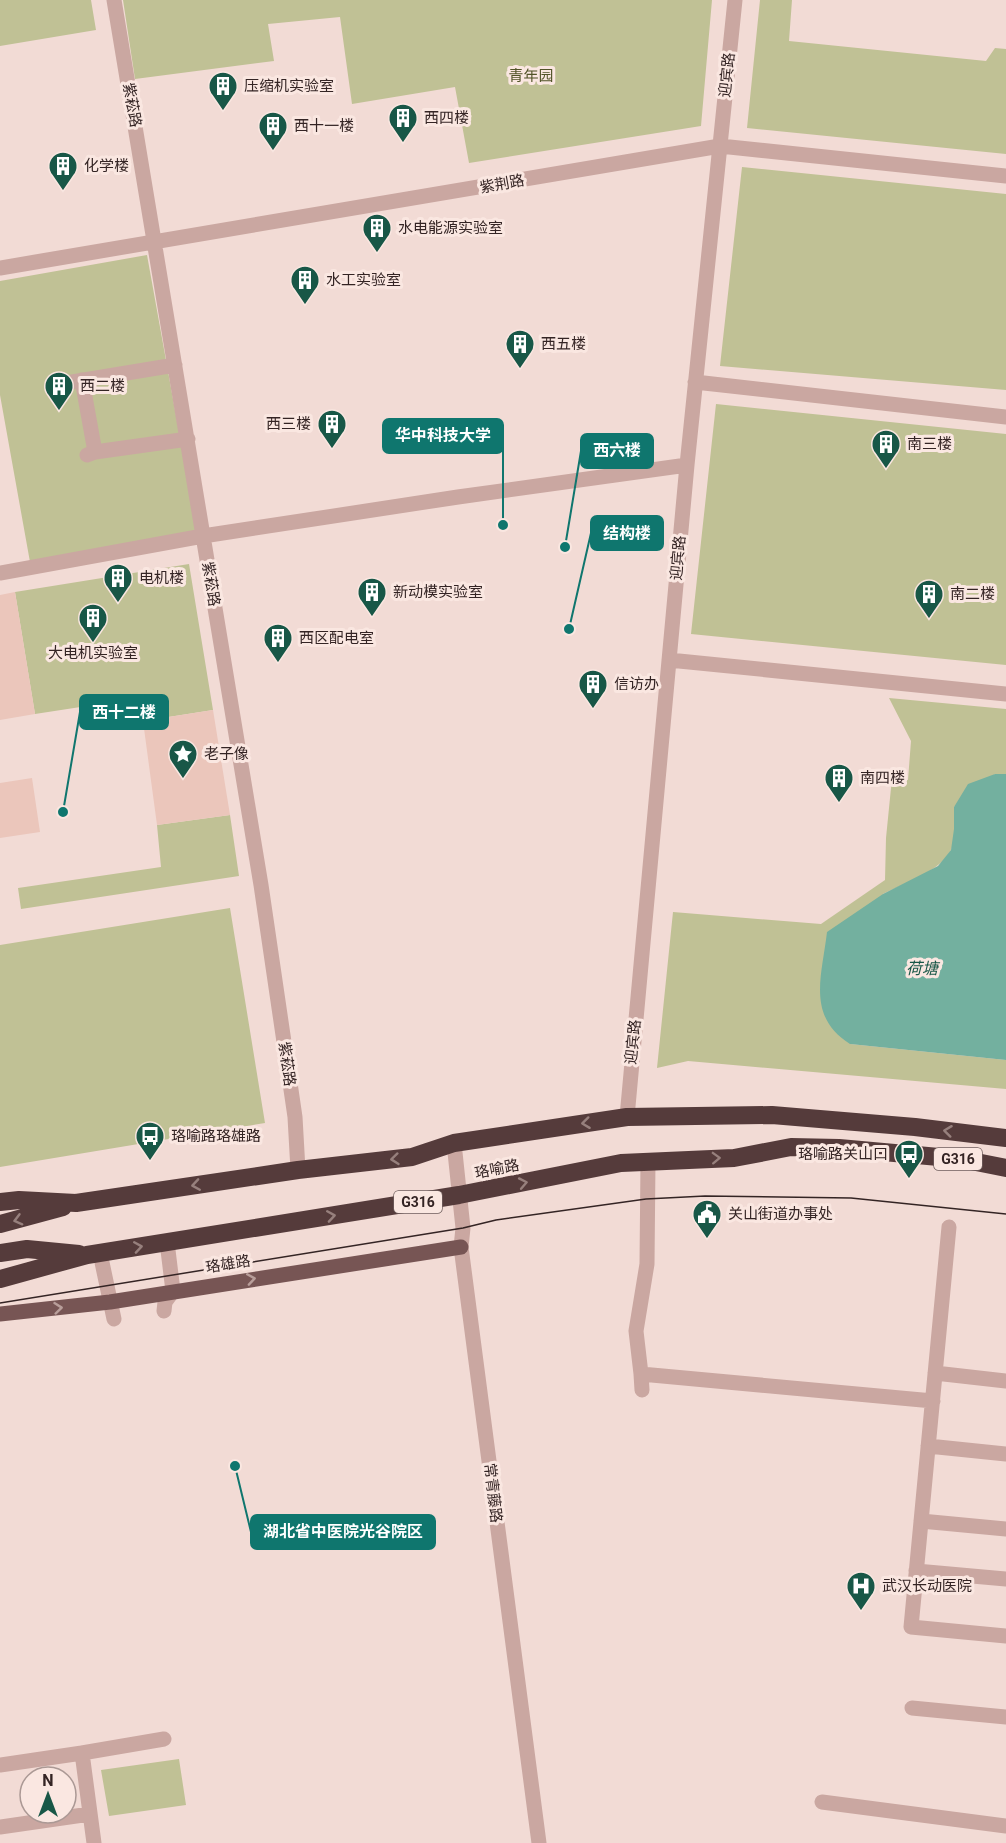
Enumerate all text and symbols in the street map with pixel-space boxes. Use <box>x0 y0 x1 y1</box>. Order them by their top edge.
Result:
street label: 迎宾路 <box>716 52 738 98</box>
park label: 青年园 <box>508 67 554 85</box>
building icon: 压缩机实验室 <box>207 70 239 112</box>
place label: 压缩机实验室 <box>244 77 334 95</box>
street label: 紫菘路 <box>119 81 145 129</box>
building icon: 西四楼 <box>387 102 419 144</box>
place label: 西四楼 <box>424 109 469 127</box>
building icon: 西十一楼 <box>257 110 289 152</box>
place label: 西十一楼 <box>294 117 354 135</box>
building icon: 化学楼 <box>47 150 79 192</box>
place label: 化学楼 <box>84 157 129 175</box>
street label: 紫荆路 <box>478 171 526 197</box>
building icon: 水电能源实验室 <box>361 212 393 254</box>
place label: 水电能源实验室 <box>398 219 503 237</box>
building icon: 水工实验室 <box>289 264 321 306</box>
place label: 水工实验室 <box>326 271 401 289</box>
building icon: 西五楼 <box>504 328 536 370</box>
place label: 西五楼 <box>541 335 586 353</box>
building icon: 西二楼 <box>43 370 75 412</box>
place label: 西二楼 <box>80 377 125 395</box>
building icon: 西三楼 <box>316 408 348 450</box>
place label: 西三楼 <box>266 415 311 433</box>
callout: 华中科技大学 <box>383 419 503 453</box>
text: 华中科技大学 <box>395 426 491 445</box>
building icon: 南三楼 <box>870 428 902 470</box>
callout: 西六楼 <box>581 434 653 468</box>
place label: 南三楼 <box>907 435 952 453</box>
text: 西六楼 <box>593 441 641 460</box>
callout: 结构楼 <box>591 516 663 550</box>
text: 结构楼 <box>603 524 651 543</box>
street label: 迎宾路 <box>667 535 689 581</box>
street label: 紫菘路 <box>199 560 223 608</box>
building icon: 电机楼 <box>102 562 134 604</box>
place label: 电机楼 <box>139 569 184 587</box>
building icon: 新动模实验室 <box>356 576 388 618</box>
building icon: 南二楼 <box>913 578 945 620</box>
place label: 新动模实验室 <box>393 583 483 601</box>
place label: 南二楼 <box>950 585 995 603</box>
building icon: 大电机实验室 <box>77 602 109 644</box>
building icon: 西区配电室 <box>262 622 294 664</box>
place label: 西区配电室 <box>299 629 374 647</box>
place label: 大电机实验室 <box>48 644 138 662</box>
building icon: 信访办 <box>577 668 609 710</box>
place label: 信访办 <box>614 675 659 693</box>
callout: 西十二楼 <box>80 695 168 729</box>
text: 西十二楼 <box>92 703 156 722</box>
place icon: 老子像 <box>167 738 199 780</box>
place label: 老子像 <box>204 745 249 763</box>
building icon: 南四楼 <box>823 762 855 804</box>
place label: 南四楼 <box>860 769 905 787</box>
water label: 荷塘 <box>906 959 941 978</box>
street label: 迎宾路 <box>622 1019 644 1065</box>
street label: 紫菘路 <box>275 1040 299 1088</box>
one-way arrow <box>581 1116 591 1128</box>
bus stop icon: 珞喻路珞雄路 <box>134 1120 166 1162</box>
one-way arrow <box>943 1125 952 1138</box>
place label: 珞喻路珞雄路 <box>171 1127 261 1145</box>
bus stop icon: 珞喻路关山口 <box>893 1138 925 1180</box>
place label: 珞喻路关山口 <box>798 1145 888 1163</box>
road number: G316 <box>934 1148 982 1170</box>
one-way arrow <box>391 1152 400 1165</box>
one-way arrow <box>712 1152 721 1165</box>
street label: 珞喻路 <box>473 1156 521 1182</box>
one-way arrow <box>518 1177 528 1190</box>
one-way arrow <box>191 1179 201 1191</box>
road number: G316 <box>394 1191 442 1213</box>
public building icon: 关山街道办事处 <box>691 1198 723 1240</box>
place label: 关山街道办事处 <box>728 1205 833 1223</box>
one-way arrow <box>326 1210 336 1223</box>
one-way arrow <box>13 1212 23 1225</box>
one-way arrow <box>134 1241 143 1253</box>
street label: 珞雄路 <box>204 1252 252 1276</box>
one-way arrow <box>246 1273 256 1285</box>
one-way arrow <box>54 1302 63 1315</box>
street label: 常青藤路 <box>480 1462 506 1524</box>
callout: 湖北省中医院光谷院区 <box>251 1515 435 1549</box>
text: 湖北省中医院光谷院区 <box>263 1522 423 1541</box>
hospital icon: 武汉长动医院 <box>845 1570 877 1612</box>
place label: 武汉长动医院 <box>882 1577 972 1595</box>
north arrow <box>18 1765 78 1825</box>
text: N <box>42 1771 54 1790</box>

